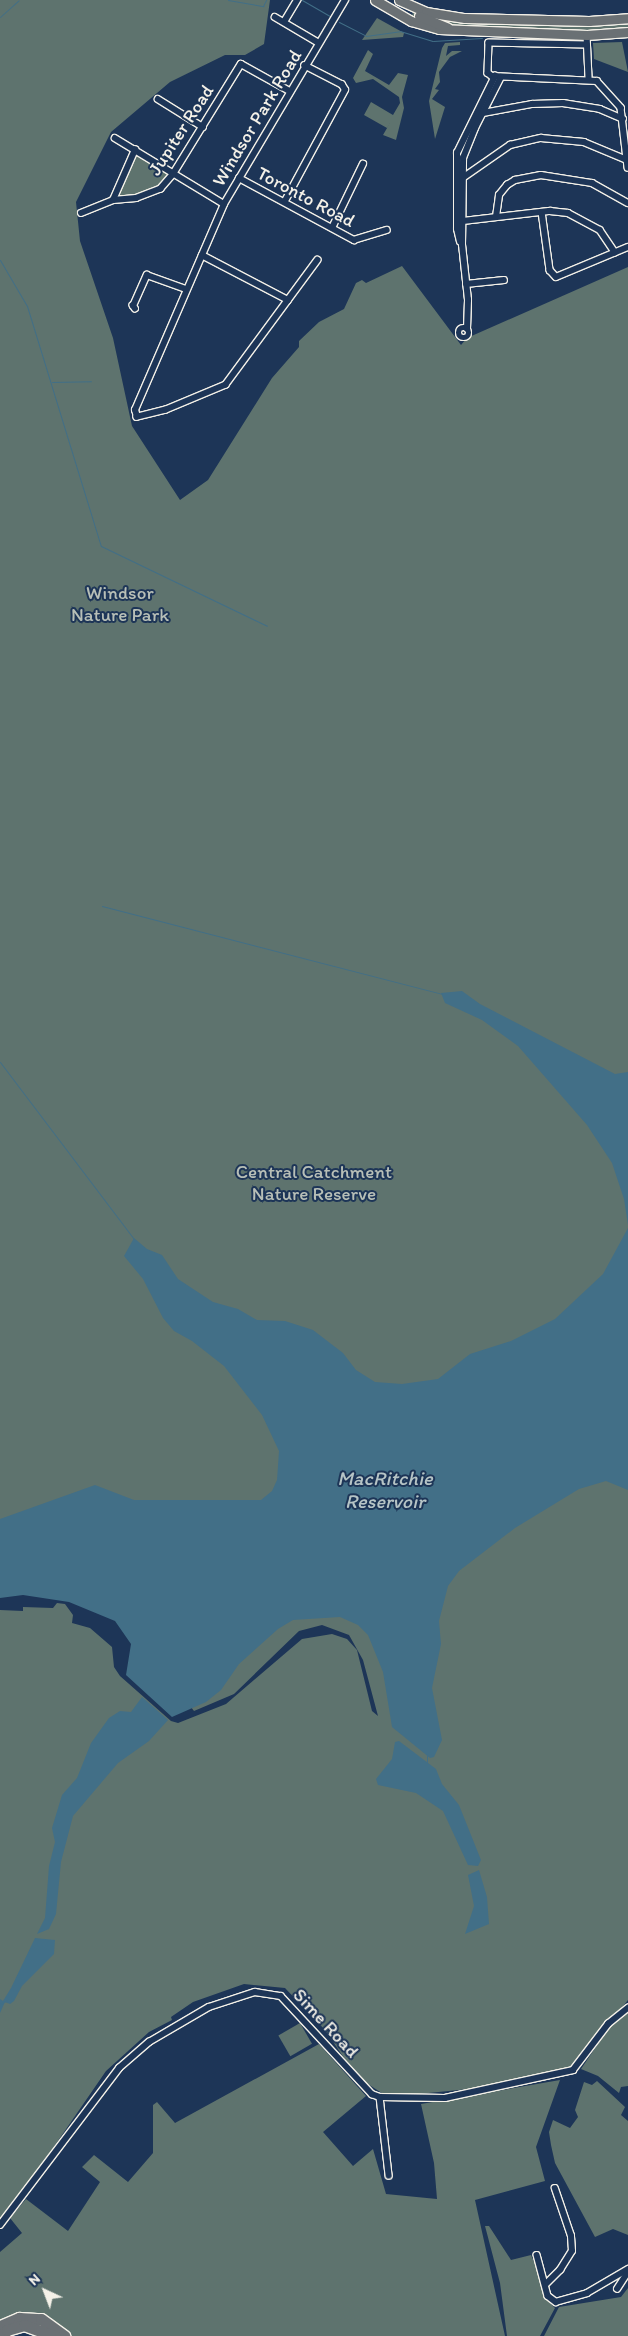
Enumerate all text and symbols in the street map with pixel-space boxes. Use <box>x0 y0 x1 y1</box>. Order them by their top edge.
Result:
street label: Windsor Park Road <box>207 46 307 190</box>
street label: Jupiter Road <box>143 80 219 180</box>
street label: Toronto Road <box>253 162 359 232</box>
park label: Windsor Nature Park <box>71 582 169 626</box>
park label: Central Catchment Nature Reserve <box>236 1161 392 1205</box>
water label: MacRitchie Reservoir <box>337 1467 433 1514</box>
street label: Sime Road <box>288 1984 364 2062</box>
north arrow <box>20 2266 70 2316</box>
text: N <box>25 2270 44 2289</box>

